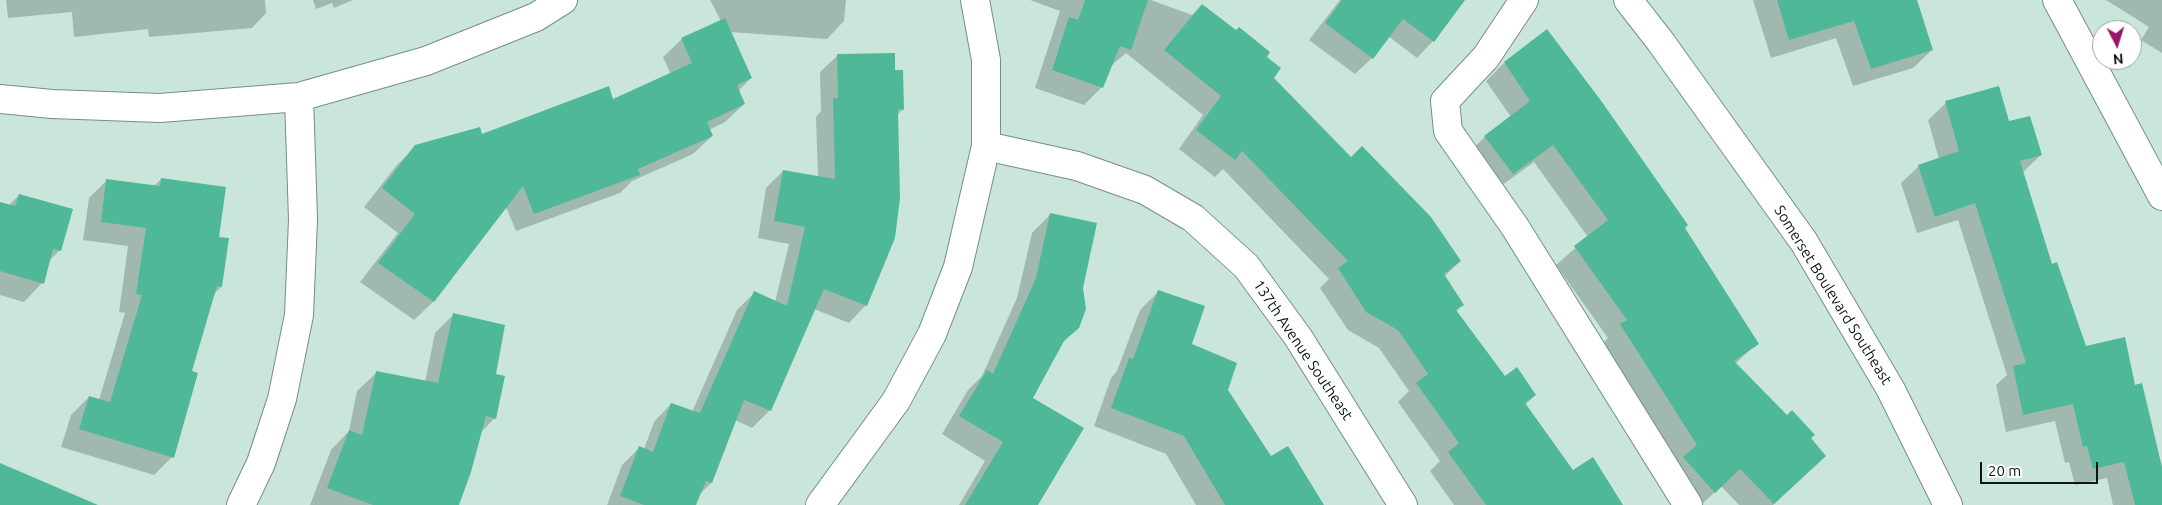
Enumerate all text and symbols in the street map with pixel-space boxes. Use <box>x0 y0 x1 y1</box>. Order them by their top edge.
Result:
north arrow <box>2092 20 2142 70</box>
text: N <box>2112 51 2124 67</box>
street label: Somerset Boulevard Southeast <box>1770 202 1896 388</box>
street label: 137th Avenue Southeast <box>1249 276 1357 424</box>
scale bar <box>1982 452 2100 484</box>
text: 20 m <box>1988 462 2021 479</box>

